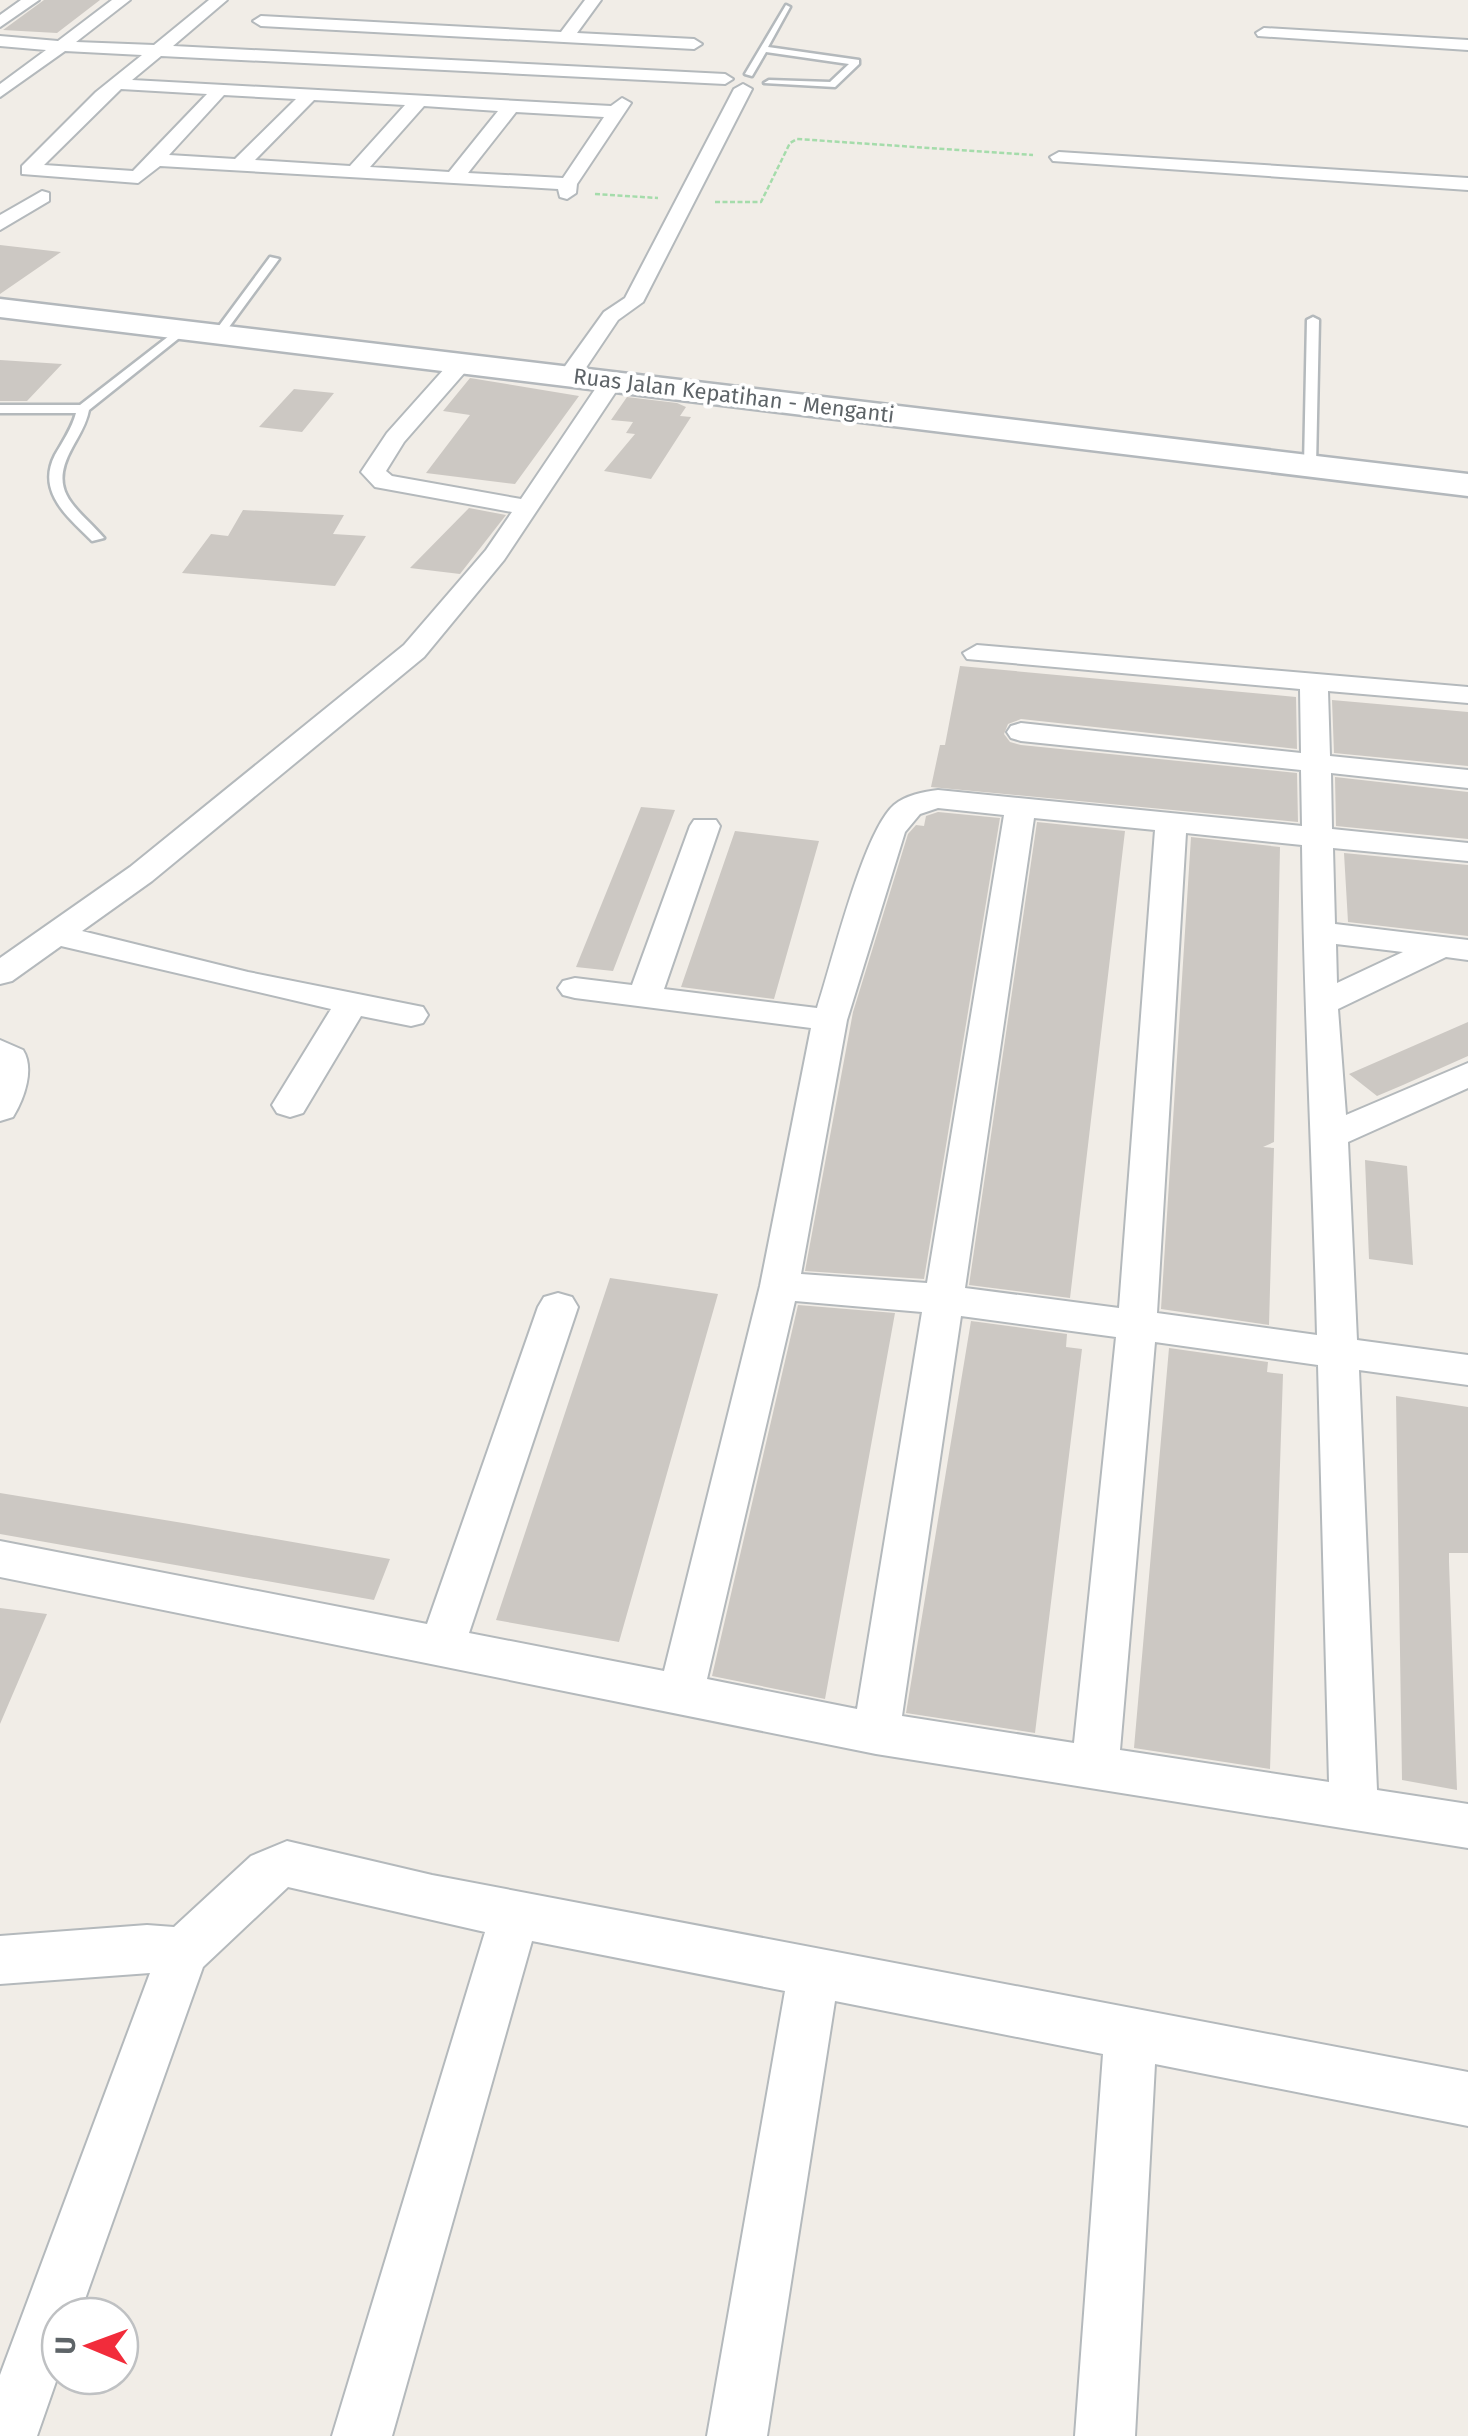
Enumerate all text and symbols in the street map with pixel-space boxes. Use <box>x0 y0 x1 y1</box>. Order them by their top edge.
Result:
street label: Ruas Jalan Kepatihan - Menganti <box>572 362 896 429</box>
north arrow <box>40 2296 140 2396</box>
text: U <box>49 2336 82 2355</box>

